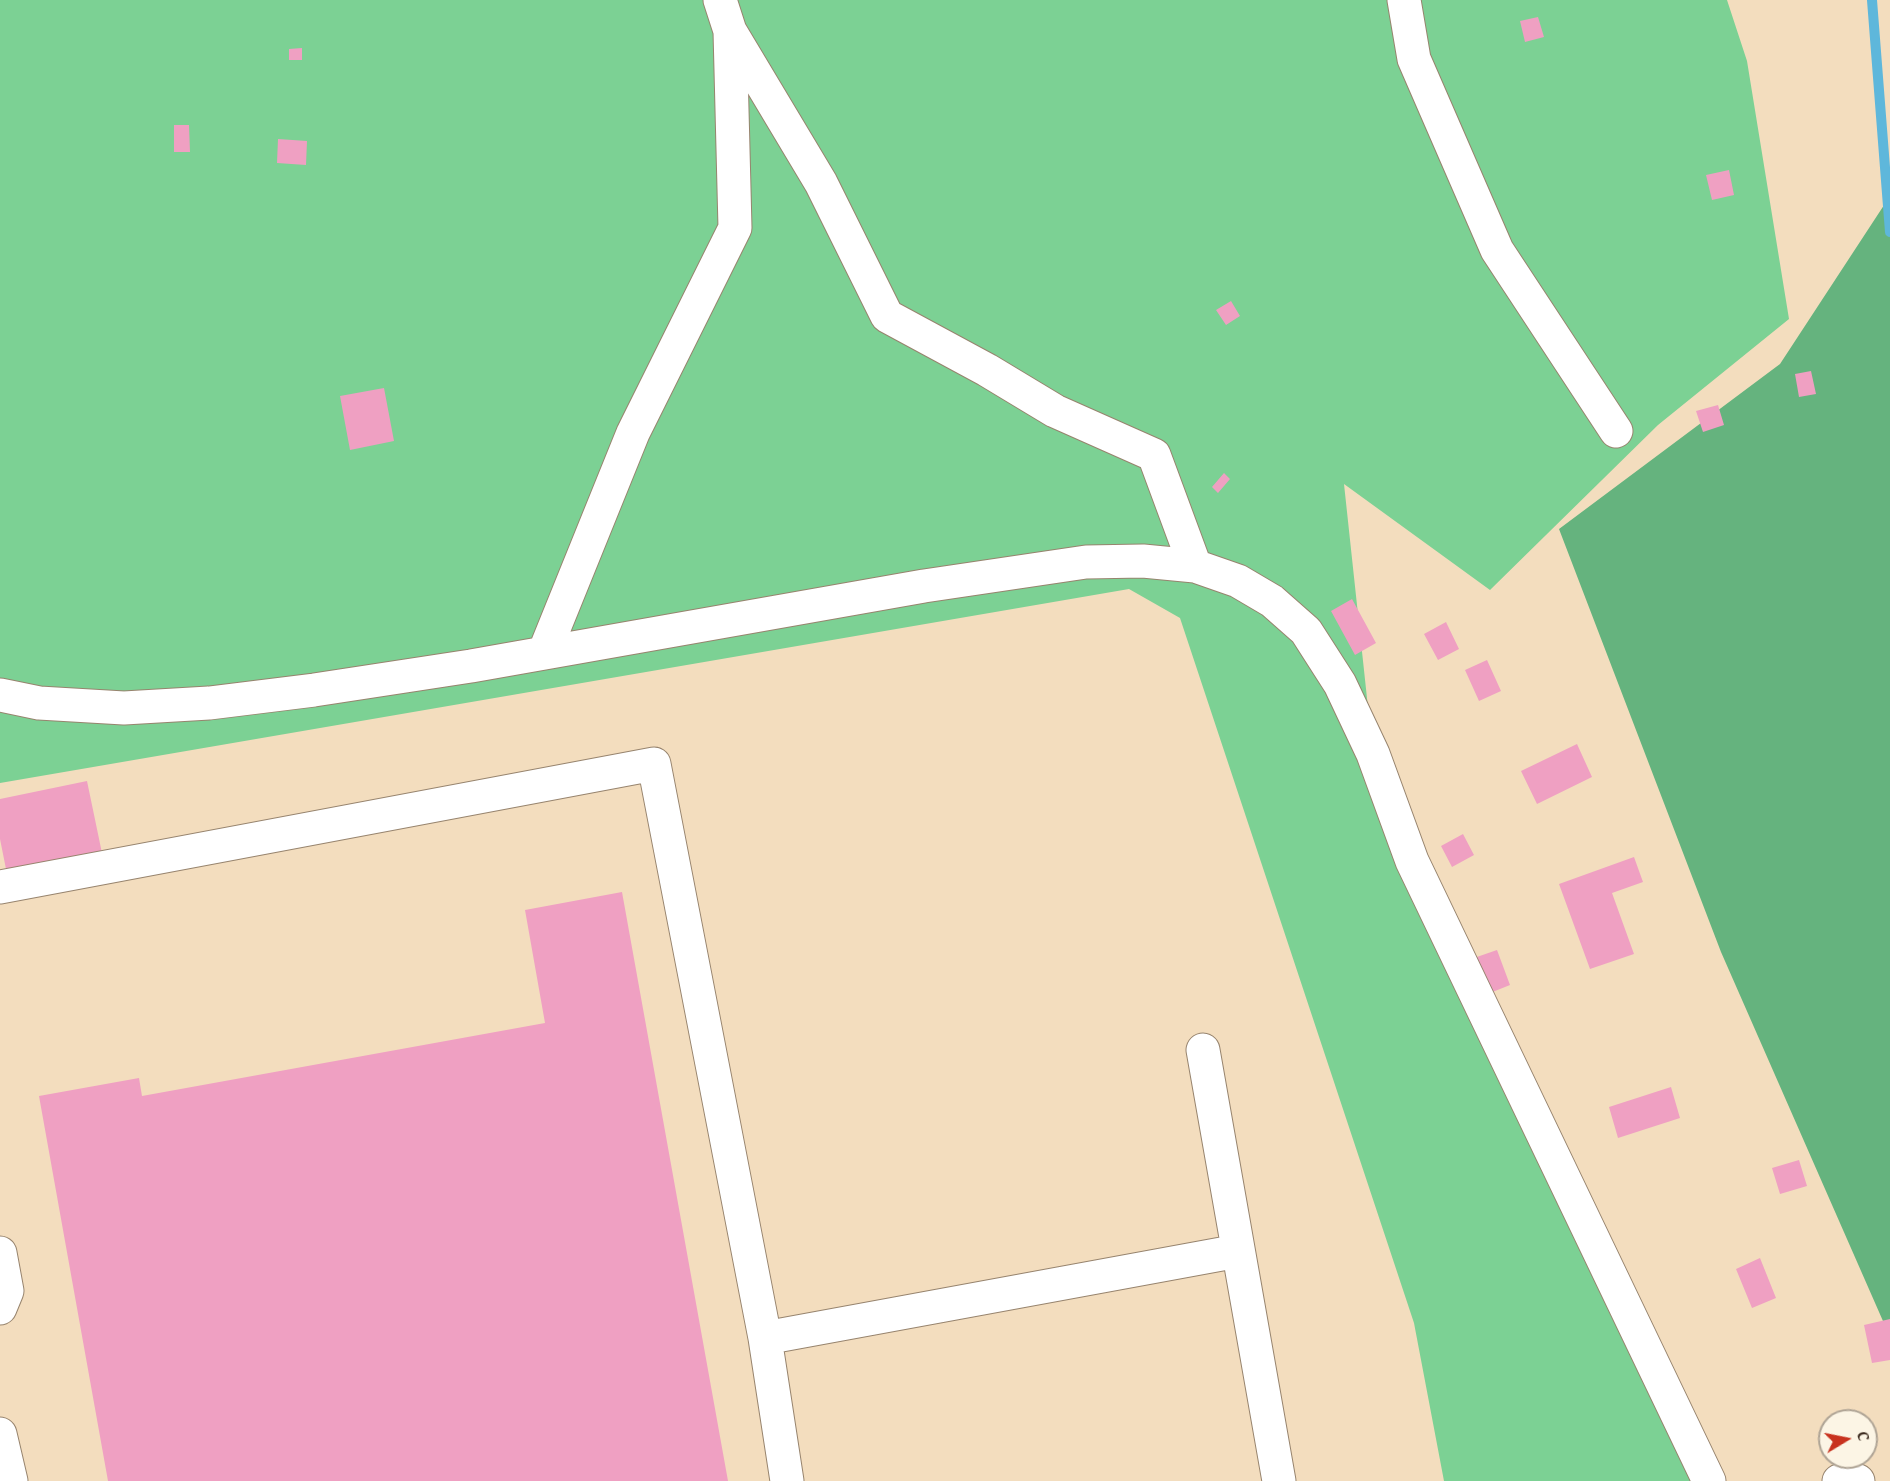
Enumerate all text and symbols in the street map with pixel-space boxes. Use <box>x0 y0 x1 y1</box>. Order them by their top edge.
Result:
north arrow <box>1818 1409 1878 1469</box>
text: С <box>1851 1430 1876 1443</box>

